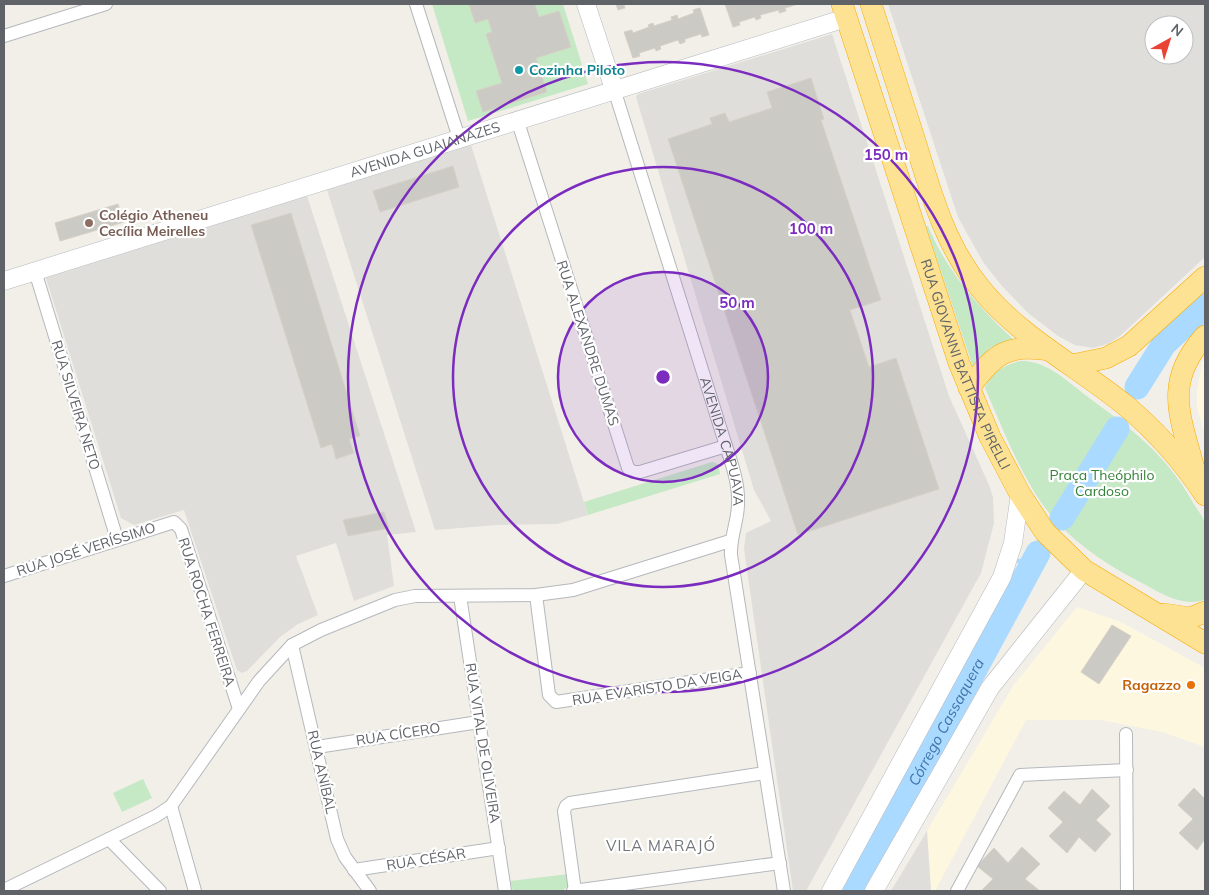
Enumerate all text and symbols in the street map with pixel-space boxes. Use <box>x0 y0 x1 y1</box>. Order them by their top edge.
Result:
north arrow <box>1144 15 1194 65</box>
text: N <box>1167 20 1187 40</box>
place label: Cozinha Piloto <box>529 61 625 79</box>
marker: Cozinha Piloto <box>513 64 525 76</box>
street label: AVENIDA GUAIANAZES <box>348 118 502 181</box>
text: 150 m <box>864 145 908 164</box>
place label: Colégio Atheneu Cecília Meirelles <box>99 206 208 240</box>
marker: Colégio Atheneu Cecília Meirelles <box>83 217 95 229</box>
text: 100 m <box>789 219 833 238</box>
street label: RUA GIOVANNI BATTISTA PIRELLI <box>917 257 1015 473</box>
street label: RUA ALEXANDRE DUMAS <box>553 258 623 428</box>
text: 50 m <box>719 293 755 312</box>
street label: RUA SILVEIRA NETO <box>48 338 104 472</box>
centre of rings <box>654 368 672 386</box>
street label: AVENIDA CAPUAVA <box>696 375 747 507</box>
park label: Praça Theóphilo Cardoso <box>1050 466 1154 500</box>
street label: RUA JOSÉ VERÍSSIMO <box>14 518 158 580</box>
street label: RUA ROCHA FERREIRA <box>174 535 240 689</box>
water label: Córrego Cassaquera <box>904 655 988 789</box>
street label: RUA VITAL DE OLIVEIRA <box>461 662 505 825</box>
street label: RUA EVARISTO DA VEIGA <box>571 665 744 709</box>
place label: Ragazzo <box>1122 676 1181 694</box>
marker: Ragazzo <box>1185 679 1197 691</box>
street label: RUA CÍCERO <box>355 718 441 750</box>
street label: RUA ANÍBAL <box>304 728 340 816</box>
district label: VILA MARAJÓ <box>606 836 716 855</box>
street label: RUA CÉSAR <box>385 844 467 874</box>

